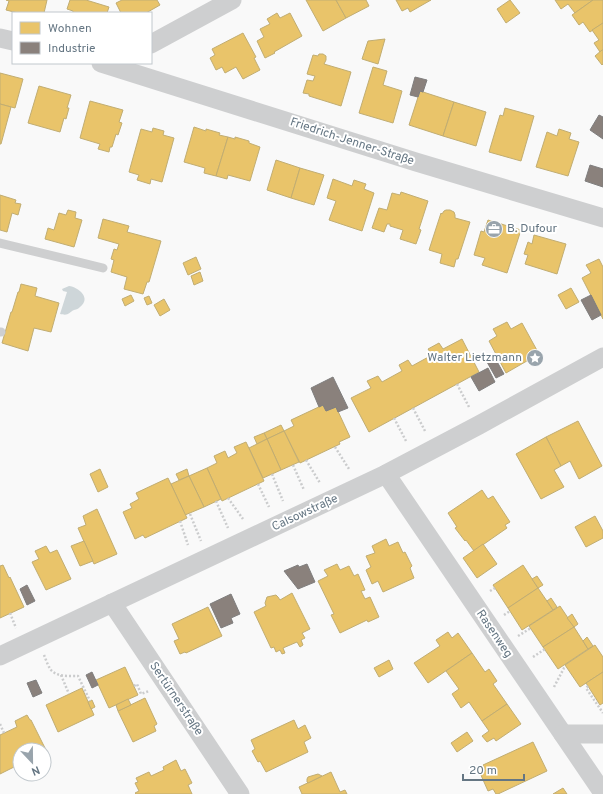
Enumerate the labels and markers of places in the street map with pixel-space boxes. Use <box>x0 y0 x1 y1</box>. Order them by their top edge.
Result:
office icon: B. Dufour <box>484 219 504 239</box>
place label: B. Dufour <box>507 221 558 237</box>
place icon: Walter Lietzmann <box>525 348 545 368</box>
place label: Walter Lietzmann <box>427 350 522 366</box>

